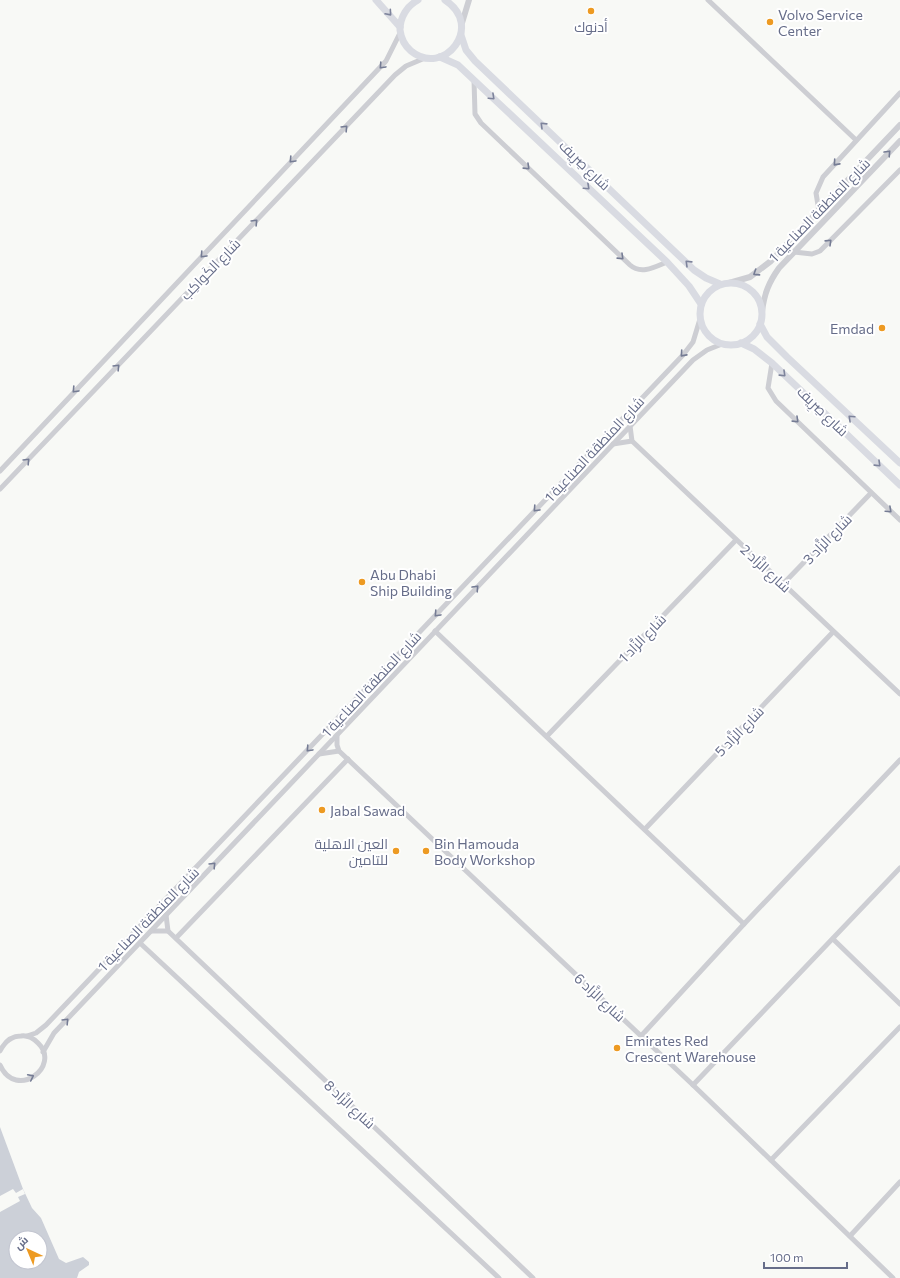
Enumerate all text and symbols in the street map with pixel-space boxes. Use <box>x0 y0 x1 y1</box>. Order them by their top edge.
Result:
marker: أدنوك <box>586 6 596 16</box>
place label: Volvo Service Center <box>778 6 863 39</box>
one-way arrow <box>384 8 391 16</box>
marker: Volvo Service Center <box>765 17 775 27</box>
place label: أدنوك <box>574 18 608 35</box>
one-way arrow <box>379 61 386 69</box>
one-way arrow <box>488 92 495 99</box>
one-way arrow <box>540 122 548 130</box>
one-way arrow <box>340 125 348 133</box>
street label: شارع صِرِيف <box>555 136 614 195</box>
one-way arrow <box>884 150 891 158</box>
street label: شارع المنطقة الصناعية 1 <box>765 154 874 266</box>
one-way arrow <box>289 155 297 163</box>
one-way arrow <box>833 159 840 166</box>
one-way arrow <box>522 162 530 170</box>
one-way arrow <box>582 182 590 189</box>
one-way arrow <box>250 219 258 227</box>
street label: شارع الكَواكِب <box>177 235 244 304</box>
one-way arrow <box>824 239 832 247</box>
one-way arrow <box>200 250 208 258</box>
one-way arrow <box>616 252 624 260</box>
one-way arrow <box>685 260 693 268</box>
one-way arrow <box>753 268 760 275</box>
place label: Emdad <box>830 320 874 337</box>
marker: Emdad <box>877 323 887 333</box>
one-way arrow <box>681 349 688 357</box>
one-way arrow <box>112 364 119 372</box>
one-way arrow <box>779 369 786 376</box>
street label: شارع صِرِيف <box>793 382 852 441</box>
one-way arrow <box>73 385 80 393</box>
street label: شارع المنطقة الصناعية 1 <box>541 393 648 506</box>
one-way arrow <box>791 415 799 422</box>
one-way arrow <box>848 415 856 422</box>
one-way arrow <box>22 458 30 466</box>
one-way arrow <box>873 459 880 466</box>
one-way arrow <box>534 505 541 512</box>
one-way arrow <box>884 505 892 513</box>
street label: شارع الزَّاد 3 <box>799 510 856 568</box>
street label: شارع الزَّاد 2 <box>737 540 795 596</box>
place label: Abu Dhabi Ship Building <box>370 566 453 599</box>
marker: Abu Dhabi Ship Building <box>357 577 367 587</box>
one-way arrow <box>471 585 479 593</box>
one-way arrow <box>434 609 442 617</box>
street label: شارع الزَّاد 1 <box>615 610 670 666</box>
street label: شارع المنطقة الصناعية 1 <box>318 628 425 741</box>
street label: شارع الزَّاد 5 <box>711 702 768 760</box>
one-way arrow <box>306 744 314 752</box>
place label: Jabal Sawad <box>330 802 405 819</box>
marker: Jabal Sawad <box>317 805 327 815</box>
place label: العين الاهلية للتامين <box>314 835 388 868</box>
place label: Bin Hamouda Body Workshop <box>434 835 535 868</box>
marker: العين الاهلية للتامين <box>391 846 401 856</box>
marker: Bin Hamouda Body Workshop <box>421 846 431 856</box>
one-way arrow <box>208 862 216 870</box>
street label: شارع المنطقة الصناعية 1 <box>94 863 203 975</box>
street label: شارع الزَّاد 6 <box>570 969 629 1026</box>
one-way arrow <box>61 1018 68 1025</box>
place label: Emirates Red Crescent Warehouse <box>625 1032 756 1065</box>
marker: Emirates Red Crescent Warehouse <box>612 1043 622 1053</box>
one-way arrow <box>27 1074 34 1082</box>
street label: شارع الزَّاد 8 <box>320 1076 379 1133</box>
north arrow <box>8 1230 48 1270</box>
text: ش <box>11 1233 31 1253</box>
scale bar <box>764 1244 847 1270</box>
text: 100 m <box>770 1250 804 1264</box>

